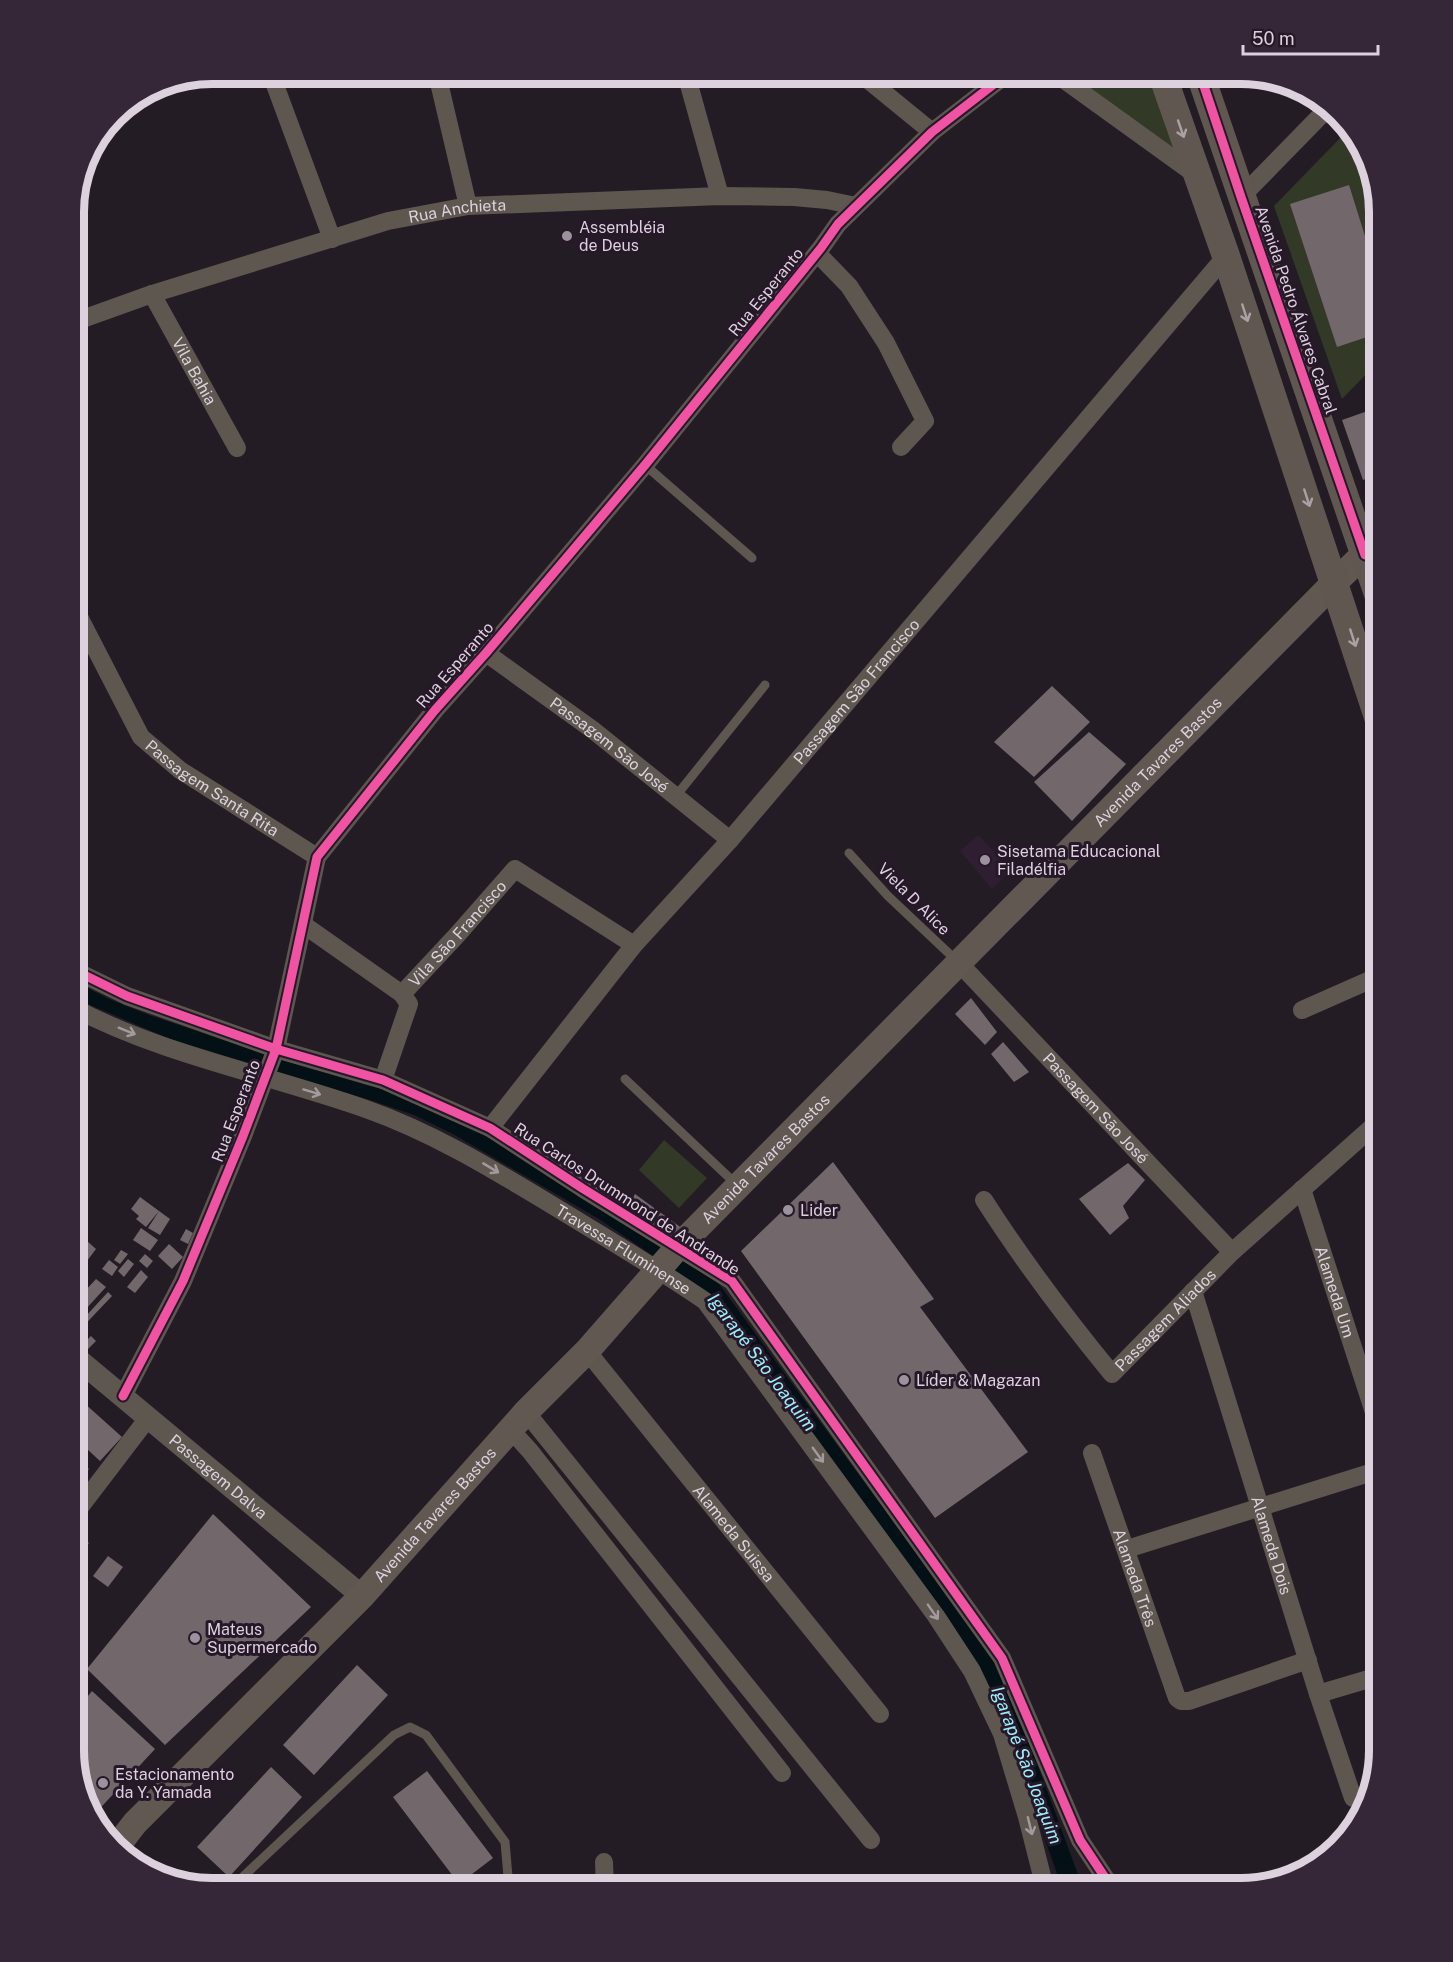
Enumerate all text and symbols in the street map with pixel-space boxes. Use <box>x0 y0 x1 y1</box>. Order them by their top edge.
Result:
scale bar <box>1243 18 1378 56</box>
text: 50 m <box>1252 28 1295 49</box>
one-way arrow <box>1176 119 1187 138</box>
street label: Rua Anchieta <box>407 195 506 227</box>
street label: Avenida Pedro Álvares Cabral <box>1251 203 1342 417</box>
place label: Assembléia de Deus <box>579 218 665 255</box>
marker: Assembléia de Deus <box>560 229 574 243</box>
street label: Rua Esperanto <box>725 244 807 340</box>
one-way arrow <box>1240 303 1251 322</box>
street label: Vila Bahia <box>168 334 221 408</box>
one-way arrow <box>1302 488 1313 507</box>
street label: Passagem São Francisco <box>789 615 923 768</box>
street label: Rua Esperanto <box>412 618 498 712</box>
one-way arrow <box>1348 628 1359 647</box>
street label: Passagem São José <box>547 693 673 797</box>
street label: Avenida Tavares Bastos <box>1089 693 1226 830</box>
street label: Passagem Santa Rita <box>142 736 283 840</box>
place label: Sisetama Educacional Filadélfia <box>997 842 1161 879</box>
marker: Sisetama Educacional Filadélfia <box>978 853 992 867</box>
street label: Viela D Alice <box>874 859 954 939</box>
street label: Vila São Francisco <box>404 876 510 991</box>
one-way arrow <box>118 1026 136 1037</box>
street label: Passagem São José <box>1039 1049 1153 1167</box>
street label: Rua Esperanto <box>208 1057 264 1165</box>
one-way arrow <box>302 1087 321 1098</box>
street label: Avenida Tavares Bastos <box>697 1090 833 1227</box>
street label: Rua Carlos Drummond de Andrande <box>511 1119 743 1279</box>
one-way arrow <box>482 1163 499 1175</box>
street label: Travessa Fluminense <box>552 1200 695 1298</box>
place label: Lider <box>800 1201 838 1220</box>
marker: Lider <box>781 1203 795 1217</box>
street label: Alameda Um <box>1311 1244 1359 1340</box>
street label: Passagem Aliados <box>1111 1265 1220 1375</box>
water label: Igarapé São Joaquim <box>703 1289 821 1435</box>
place label: Líder & Magazan <box>916 1371 1040 1390</box>
marker: Líder & Magazan <box>897 1373 911 1387</box>
street label: Passagem Dalva <box>166 1430 271 1523</box>
street label: Avenida Tavares Bastos <box>370 1443 500 1586</box>
one-way arrow <box>812 1446 824 1462</box>
street label: Alameda Suissa <box>689 1481 779 1586</box>
street label: Alameda Dois <box>1248 1493 1296 1597</box>
street label: Alameda Três <box>1109 1526 1161 1629</box>
one-way arrow <box>927 1603 939 1620</box>
place label: Mateus Supermercado <box>207 1620 317 1657</box>
marker: Mateus Supermercado <box>188 1631 202 1645</box>
water label: Igarapé São Joaquim <box>987 1683 1067 1847</box>
place label: Estacionamento da Y. Yamada <box>115 1765 234 1802</box>
marker: Estacionamento da Y. Yamada <box>96 1776 110 1790</box>
one-way arrow <box>1024 1817 1036 1836</box>

